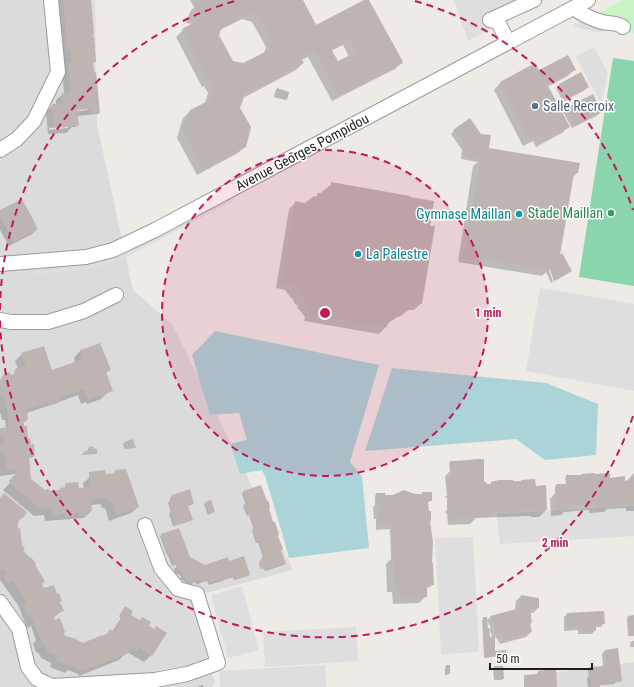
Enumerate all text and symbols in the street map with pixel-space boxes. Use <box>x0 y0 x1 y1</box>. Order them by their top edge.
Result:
place label: Salle Recroix <box>543 98 614 114</box>
marker: Salle Recroix <box>530 101 540 111</box>
street label: Avenue Georges Pompidou <box>233 110 371 194</box>
place label: Stade Maillan <box>528 205 603 221</box>
place label: Gymnase Maillan <box>416 206 511 222</box>
marker: Stade Maillan <box>606 208 616 218</box>
marker: Gymnase Maillan <box>514 209 524 219</box>
place label: La Palestre <box>366 246 428 262</box>
marker: La Palestre <box>353 249 363 259</box>
centre of rings <box>318 306 332 320</box>
text: 1 min <box>475 306 501 320</box>
text: 2 min <box>542 536 568 550</box>
scale bar <box>490 645 592 671</box>
text: 50 m <box>496 652 520 666</box>

